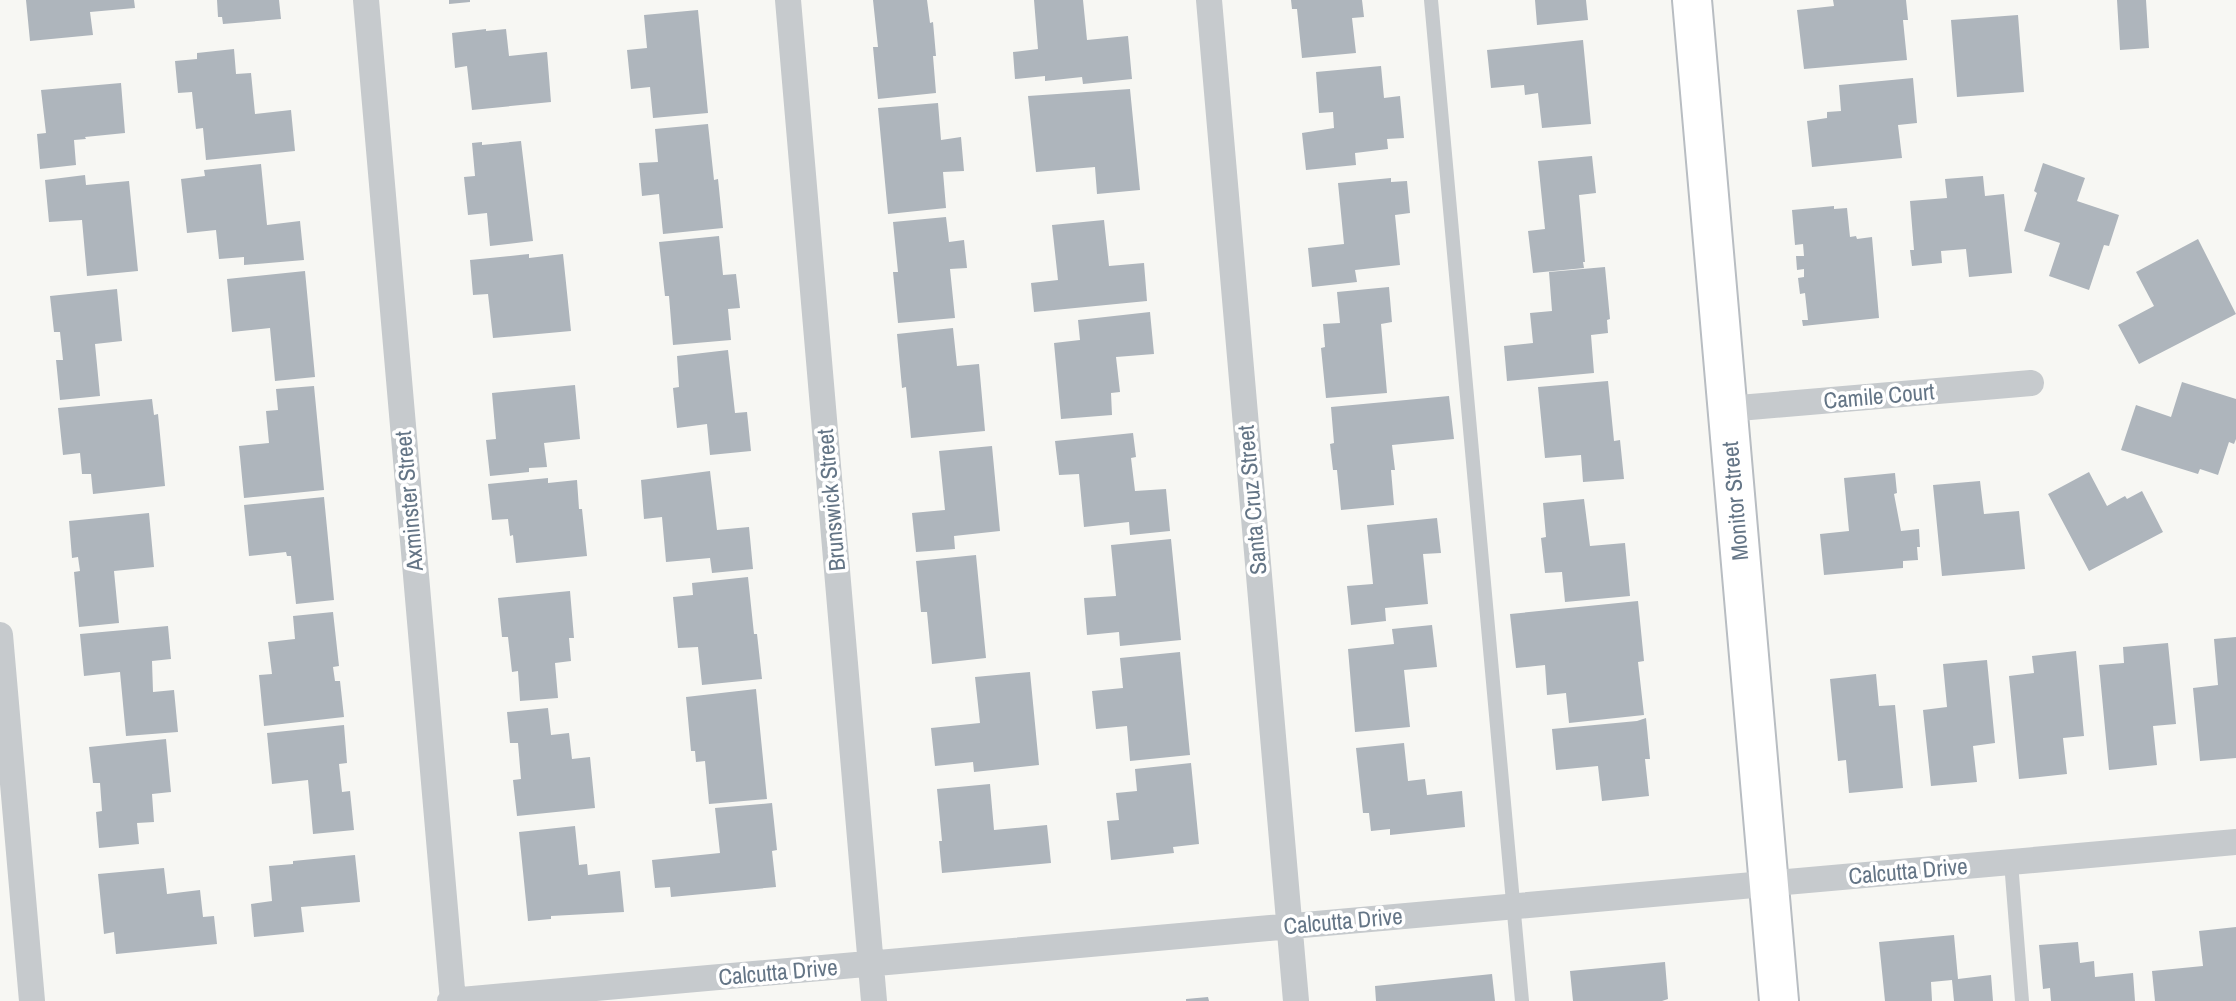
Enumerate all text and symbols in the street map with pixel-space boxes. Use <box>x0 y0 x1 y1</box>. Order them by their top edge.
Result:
street label: Camile Court <box>1822 375 1936 416</box>
street label: Santa Cruz Street <box>1230 424 1273 576</box>
street label: Brunswick Street <box>809 428 852 572</box>
street label: Axminster Street <box>387 430 430 573</box>
street label: Monitor Street <box>1714 440 1755 562</box>
street label: Calcutta Drive <box>1847 850 1969 891</box>
street label: Calcutta Drive <box>1282 900 1404 941</box>
street label: Calcutta Drive <box>717 951 839 992</box>

